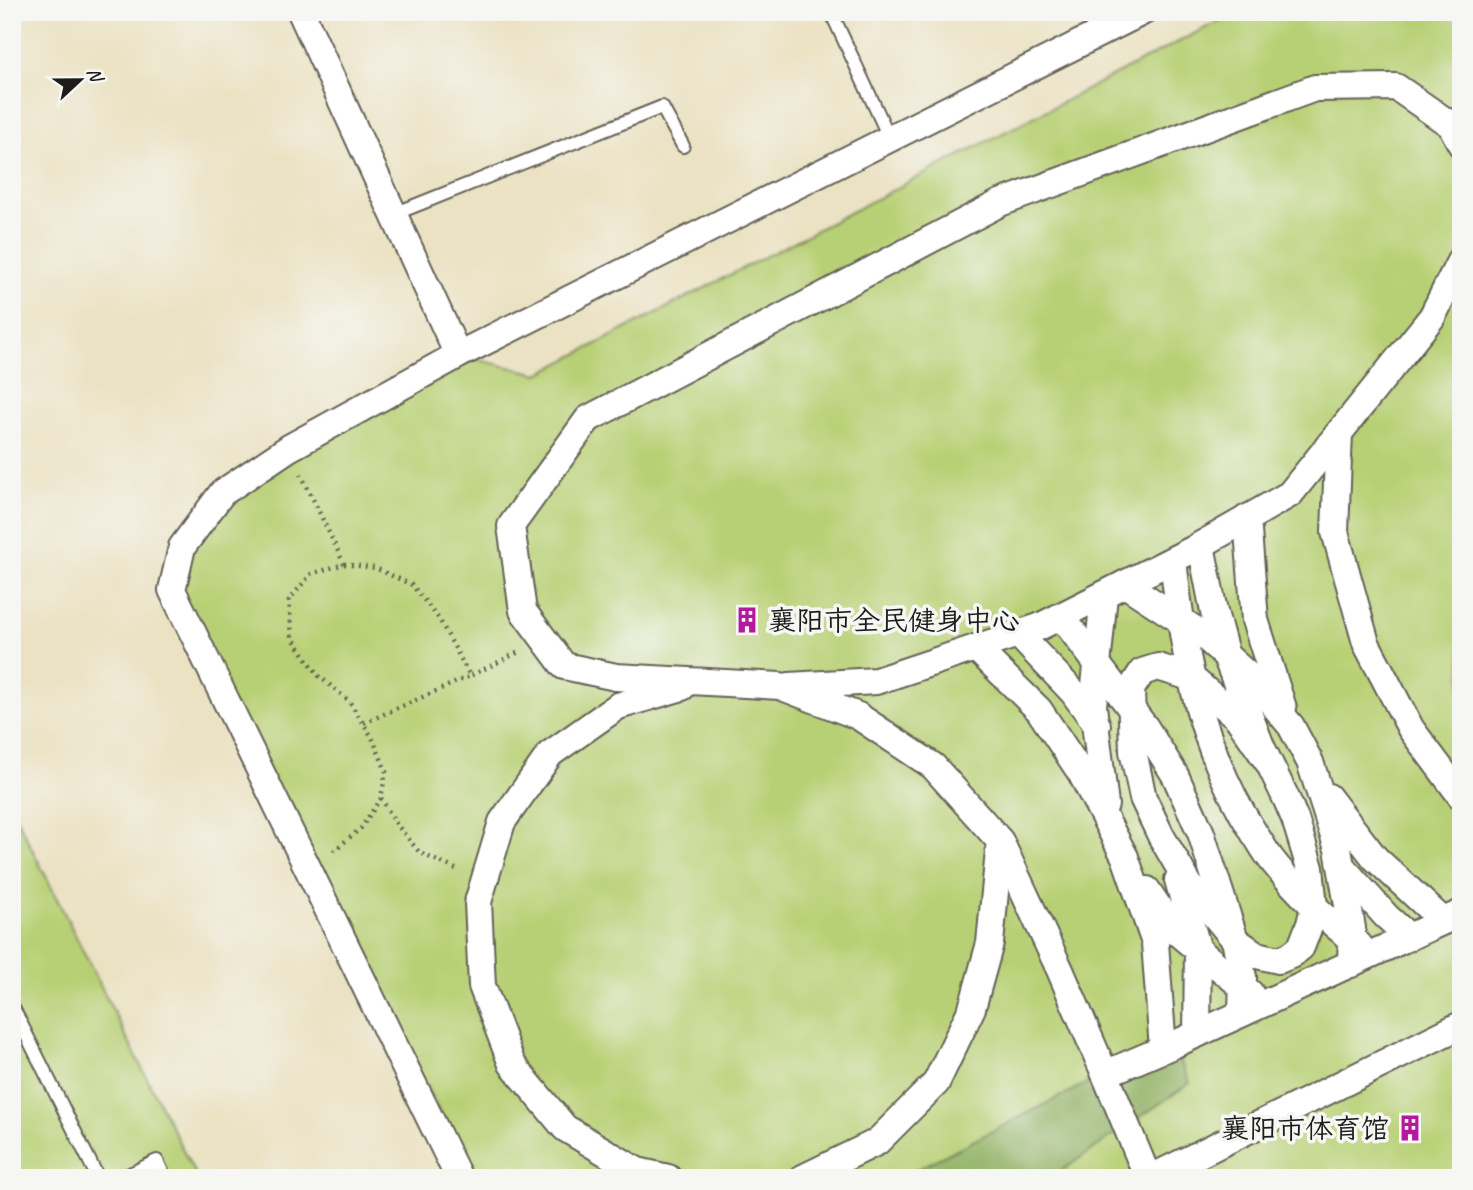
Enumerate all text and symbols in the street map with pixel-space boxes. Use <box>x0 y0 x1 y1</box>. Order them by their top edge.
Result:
north arrow <box>46 46 116 116</box>
text: N <box>82 64 109 87</box>
place label: 襄阳市全民健身中心 <box>768 603 1020 638</box>
building icon: 襄阳市全民健身中心 <box>732 605 762 635</box>
place label: 襄阳市体育馆 <box>1221 1111 1389 1146</box>
building icon: 襄阳市体育馆 <box>1395 1113 1425 1143</box>

